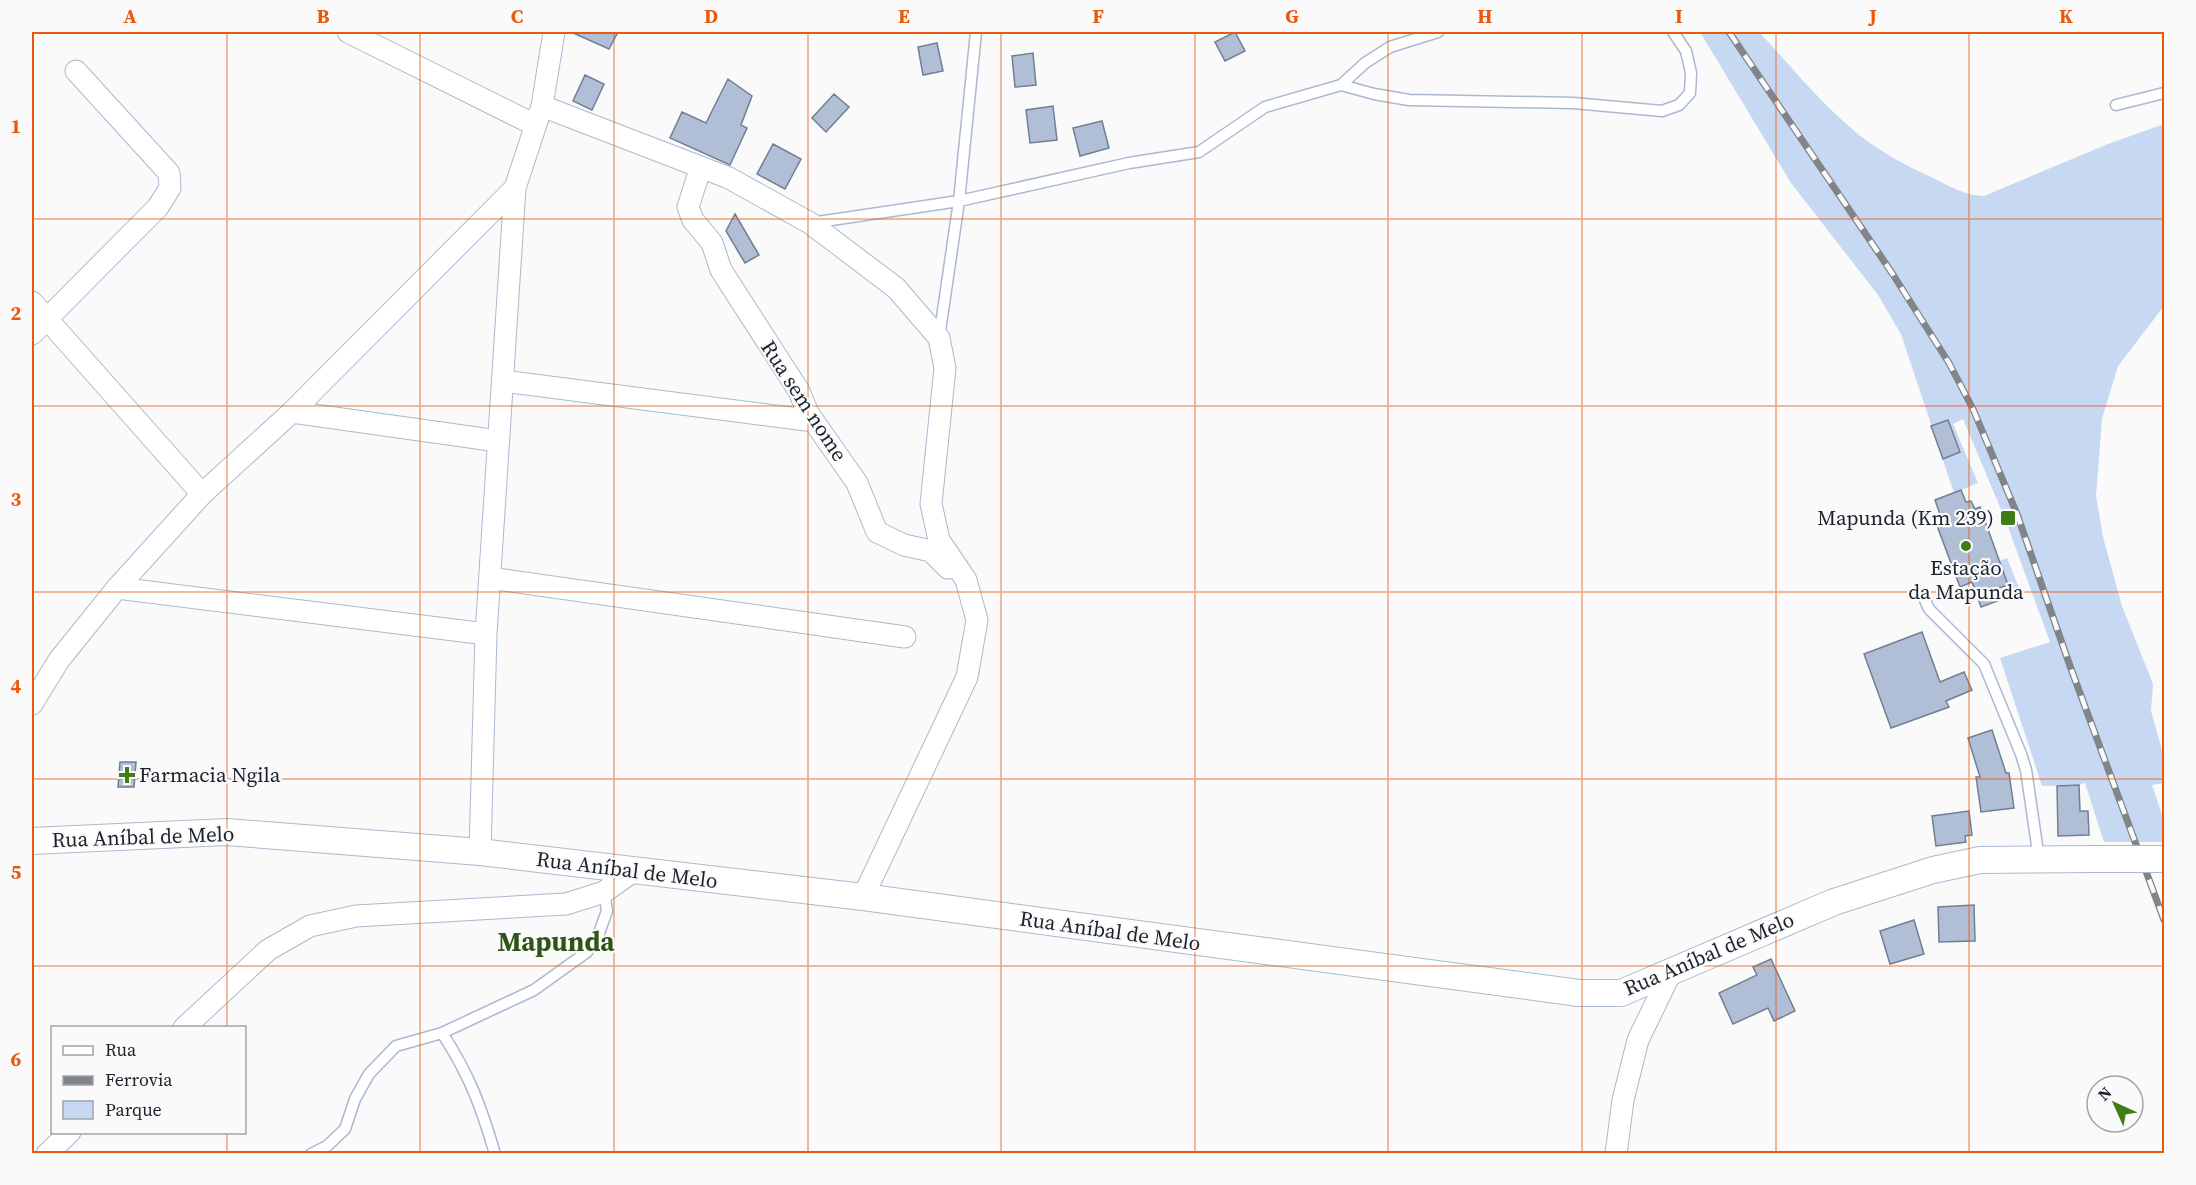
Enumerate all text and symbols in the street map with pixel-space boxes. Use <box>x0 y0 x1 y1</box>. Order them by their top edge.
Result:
text: A <box>123 2 137 30</box>
text: B <box>316 2 330 30</box>
text: C <box>511 2 523 30</box>
text: D <box>704 2 718 30</box>
text: E <box>898 2 910 30</box>
text: F <box>1092 2 1104 30</box>
text: G <box>1285 2 1299 30</box>
text: H <box>1477 2 1493 30</box>
text: I <box>1675 2 1683 30</box>
text: J <box>1867 2 1877 30</box>
text: K <box>2059 2 2073 30</box>
text: 1 <box>11 112 21 140</box>
text: 2 <box>11 299 22 327</box>
street label: Rua sem nome <box>754 335 854 467</box>
text: 3 <box>11 485 22 513</box>
place label: Mapunda (Km 239) <box>1817 503 1994 532</box>
marker: Mapunda (Km 239) <box>1999 509 2017 527</box>
marker: Estação da Mapunda <box>1959 539 1973 553</box>
place label: Estação da Mapunda <box>1908 553 2024 606</box>
text: 4 <box>11 672 22 700</box>
place label: Farmacia Ngila <box>139 760 281 789</box>
marker: Farmacia Ngila <box>120 768 134 782</box>
street label: Rua Aníbal de Melo <box>51 819 235 854</box>
street label: Rua Aníbal de Melo <box>535 844 719 895</box>
text: 5 <box>11 858 22 886</box>
street label: Rua Aníbal de Melo <box>1018 903 1202 958</box>
street label: Rua Aníbal de Melo <box>1619 905 1798 1003</box>
district label: Mapunda <box>498 923 615 960</box>
legend <box>51 1026 246 1134</box>
text: Rua <box>105 1037 137 1062</box>
text: 6 <box>11 1045 22 1073</box>
text: Ferrovia <box>105 1067 173 1092</box>
north arrow <box>2085 1074 2145 1134</box>
text: N <box>2092 1081 2117 1105</box>
text: Parque <box>105 1097 162 1122</box>

